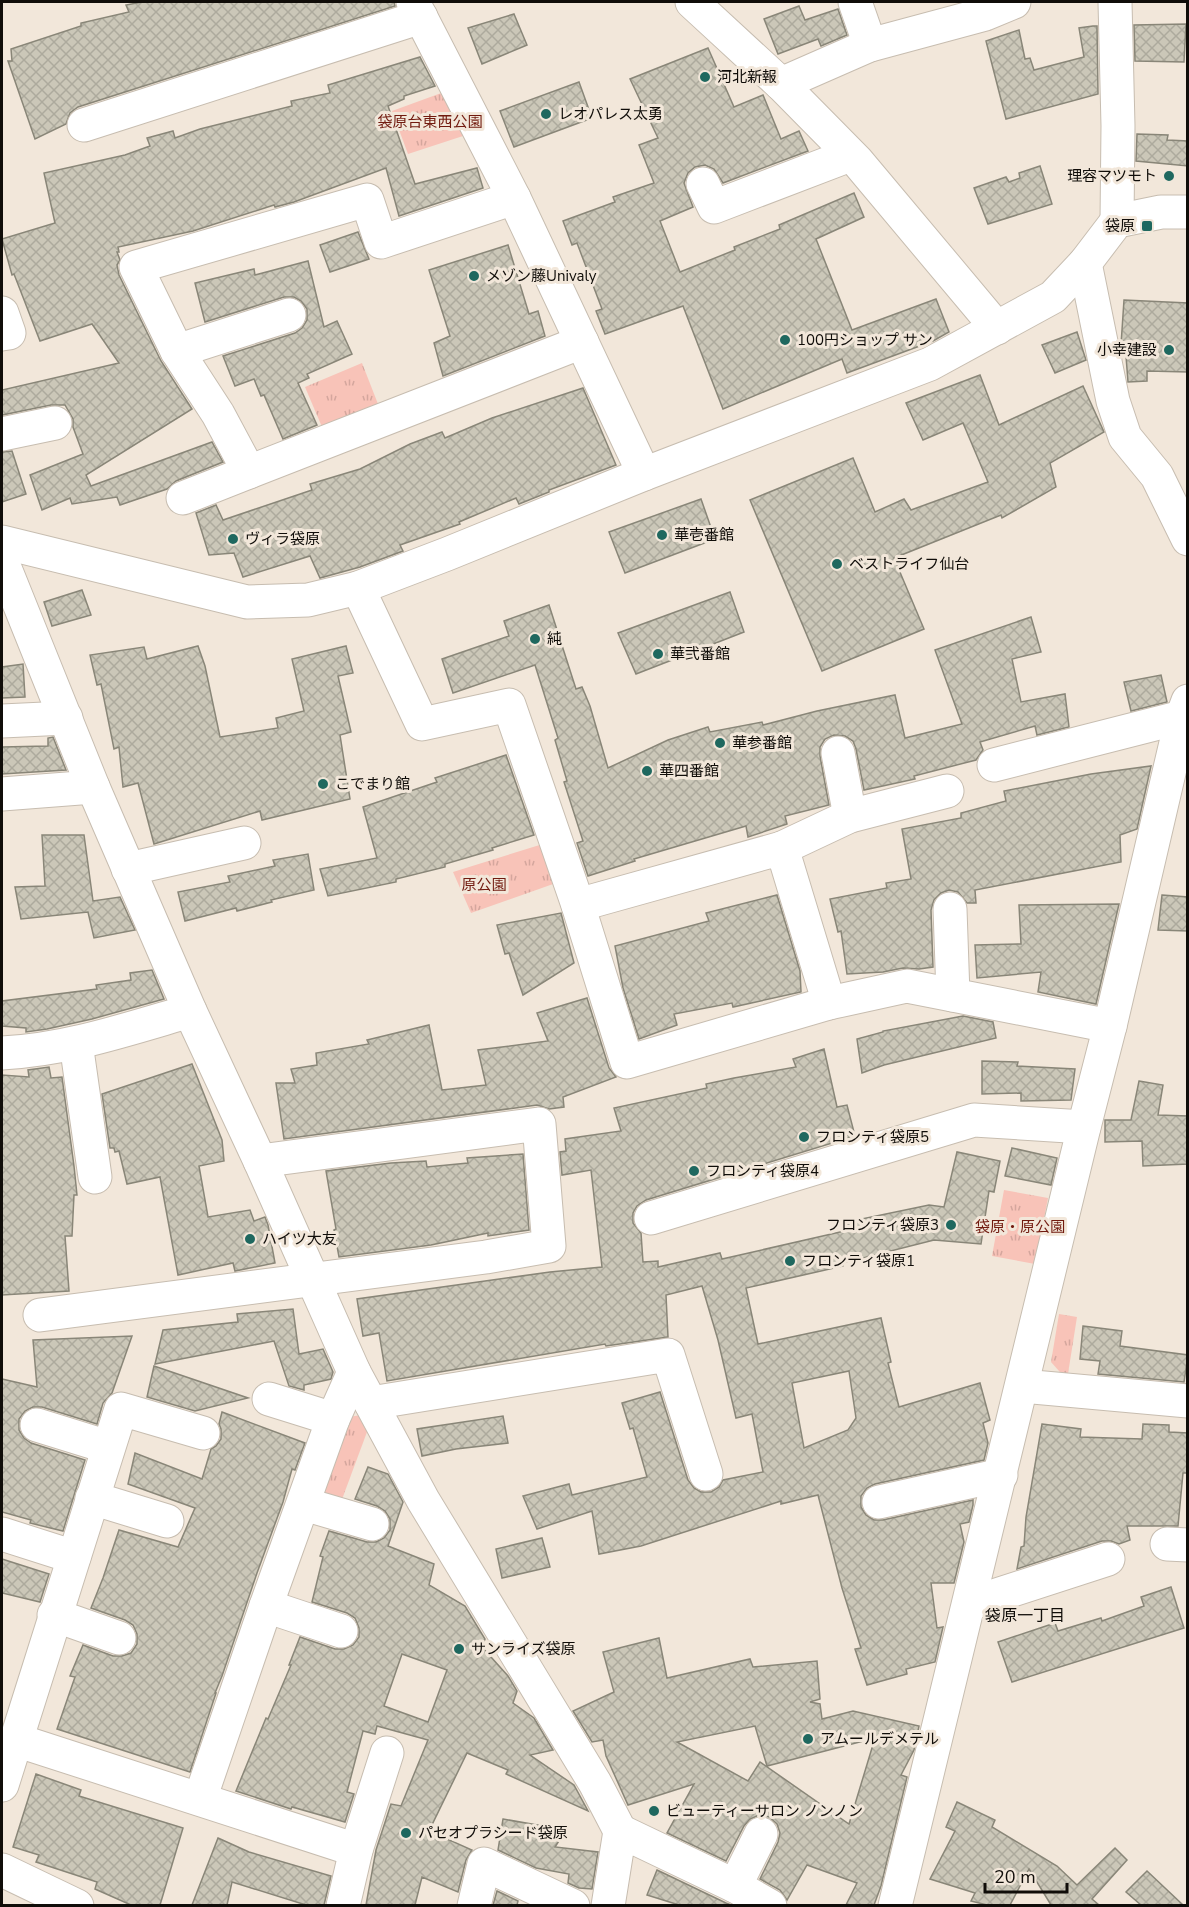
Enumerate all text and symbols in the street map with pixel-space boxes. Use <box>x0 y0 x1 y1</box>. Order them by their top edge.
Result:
place label: 河北新報 <box>717 67 777 87</box>
marker: 河北新報 <box>698 70 712 84</box>
place label: レオパレス太勇 <box>558 104 663 124</box>
marker: レオパレス太勇 <box>539 107 553 121</box>
park label: 袋原台東西公園 <box>377 112 483 132</box>
place label: 理容マツモト <box>1067 166 1157 186</box>
marker: 理容マツモト <box>1162 169 1176 183</box>
place label: 袋原 <box>1105 216 1135 236</box>
marker: 袋原 <box>1140 219 1154 233</box>
place label: メゾン藤Univaly <box>486 266 597 286</box>
marker: メゾン藤Univaly <box>467 269 481 283</box>
place label: 100円ショップ サン <box>797 330 933 350</box>
marker: 100円ショップ サン <box>778 333 792 347</box>
place label: 小幸建設 <box>1097 340 1157 360</box>
marker: 小幸建設 <box>1162 343 1176 357</box>
place label: 華壱番館 <box>674 525 734 545</box>
marker: 華壱番館 <box>655 528 669 542</box>
place label: ヴィラ袋原 <box>245 529 320 549</box>
marker: ヴィラ袋原 <box>226 532 240 546</box>
place label: ベストライフ仙台 <box>849 554 969 574</box>
marker: ベストライフ仙台 <box>830 557 844 571</box>
place label: 純 <box>547 629 562 649</box>
marker: 純 <box>528 632 542 646</box>
place label: 華弐番館 <box>670 644 730 664</box>
marker: 華弐番館 <box>651 647 665 661</box>
place label: 華参番館 <box>732 733 792 753</box>
marker: 華参番館 <box>713 736 727 750</box>
place label: 華四番館 <box>659 761 719 781</box>
marker: 華四番館 <box>640 764 654 778</box>
place label: こでまり館 <box>335 774 410 794</box>
marker: こでまり館 <box>316 777 330 791</box>
park label: 原公園 <box>461 875 507 895</box>
place label: フロンティ袋原5 <box>816 1127 929 1147</box>
marker: フロンティ袋原5 <box>797 1130 811 1144</box>
place label: フロンティ袋原4 <box>706 1161 819 1181</box>
marker: フロンティ袋原4 <box>687 1164 701 1178</box>
place label: フロンティ袋原3 <box>826 1215 939 1235</box>
park label: 袋原・原公園 <box>975 1217 1065 1237</box>
marker: フロンティ袋原3 <box>944 1218 958 1232</box>
place label: ハイツ大友 <box>262 1229 337 1249</box>
marker: ハイツ大友 <box>243 1232 257 1246</box>
place label: フロンティ袋原1 <box>802 1251 915 1271</box>
marker: フロンティ袋原1 <box>783 1254 797 1268</box>
district label: 袋原一丁目 <box>985 1605 1065 1627</box>
place label: サンライズ袋原 <box>471 1639 576 1659</box>
marker: サンライズ袋原 <box>452 1642 466 1656</box>
place label: アムールデメテル <box>820 1729 939 1749</box>
marker: アムールデメテル <box>801 1732 815 1746</box>
place label: ビューティーサロン ノンノン <box>666 1801 863 1821</box>
marker: ビューティーサロン ノンノン <box>647 1804 661 1818</box>
place label: パセオプラシード袋原 <box>418 1823 568 1843</box>
marker: パセオプラシード袋原 <box>399 1826 413 1840</box>
scale bar <box>985 1856 1068 1894</box>
text: 20 m <box>994 1865 1036 1889</box>

